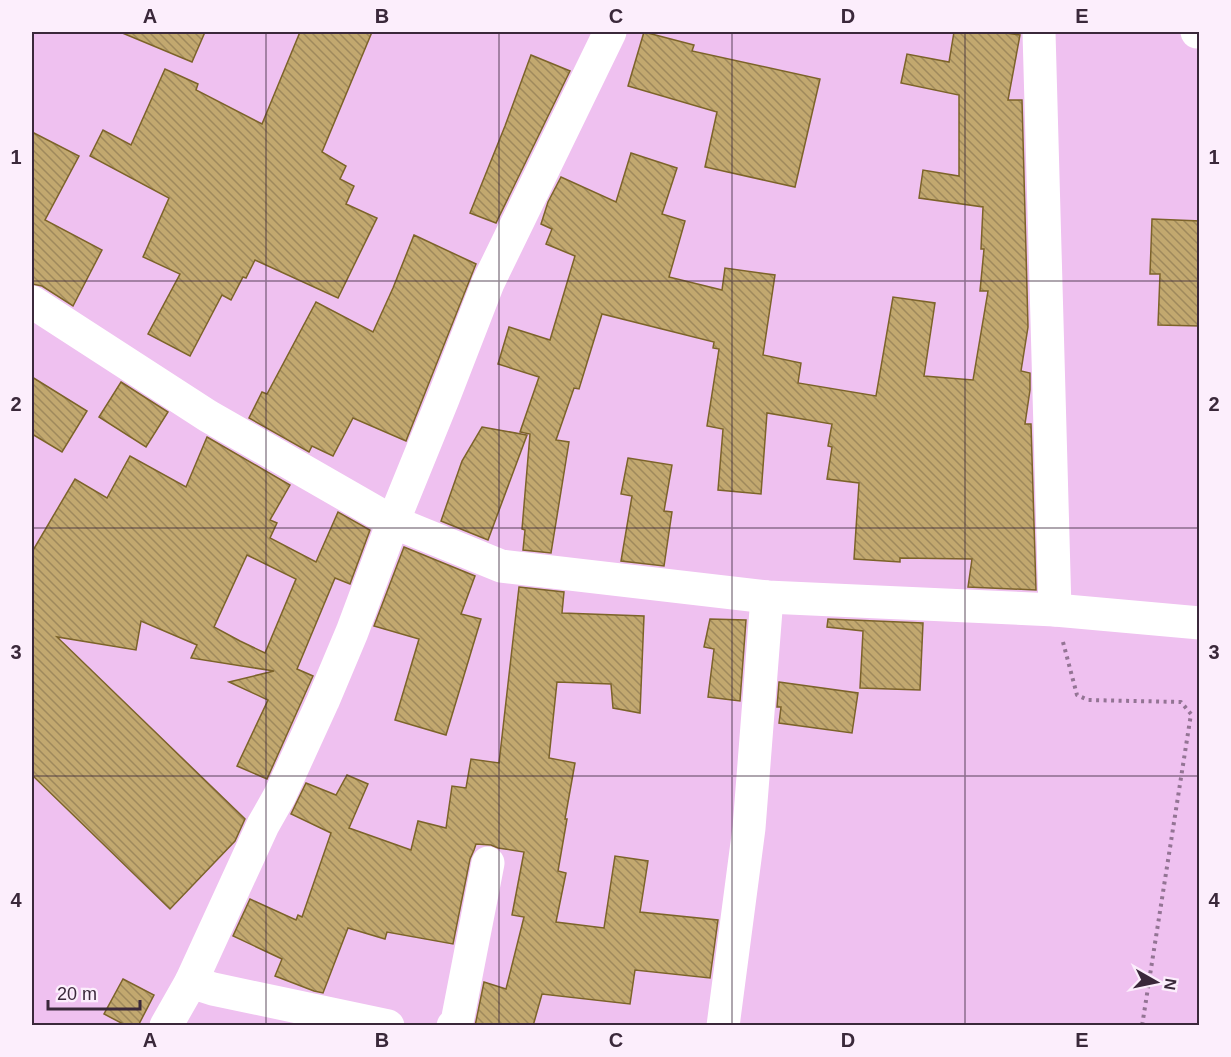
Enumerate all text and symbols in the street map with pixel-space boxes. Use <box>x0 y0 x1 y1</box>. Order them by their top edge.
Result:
text: A <box>143 5 157 27</box>
text: B <box>375 5 389 27</box>
text: C <box>609 5 623 27</box>
text: D <box>841 5 855 27</box>
text: E <box>1075 5 1089 27</box>
text: 1 <box>10 146 22 168</box>
text: 1 <box>1208 146 1220 168</box>
text: 2 <box>10 393 22 415</box>
text: 2 <box>1208 393 1220 415</box>
text: 3 <box>10 641 22 663</box>
text: 3 <box>1208 641 1220 663</box>
text: 4 <box>10 889 22 911</box>
text: 4 <box>1208 889 1220 911</box>
north arrow <box>1126 952 1186 1012</box>
scale bar <box>48 973 140 1011</box>
text: N <box>1161 977 1180 991</box>
text: 20 m <box>57 984 97 1004</box>
text: A <box>143 1029 157 1051</box>
text: B <box>375 1029 389 1051</box>
text: C <box>609 1029 623 1051</box>
text: D <box>841 1029 855 1051</box>
text: E <box>1075 1029 1089 1051</box>

